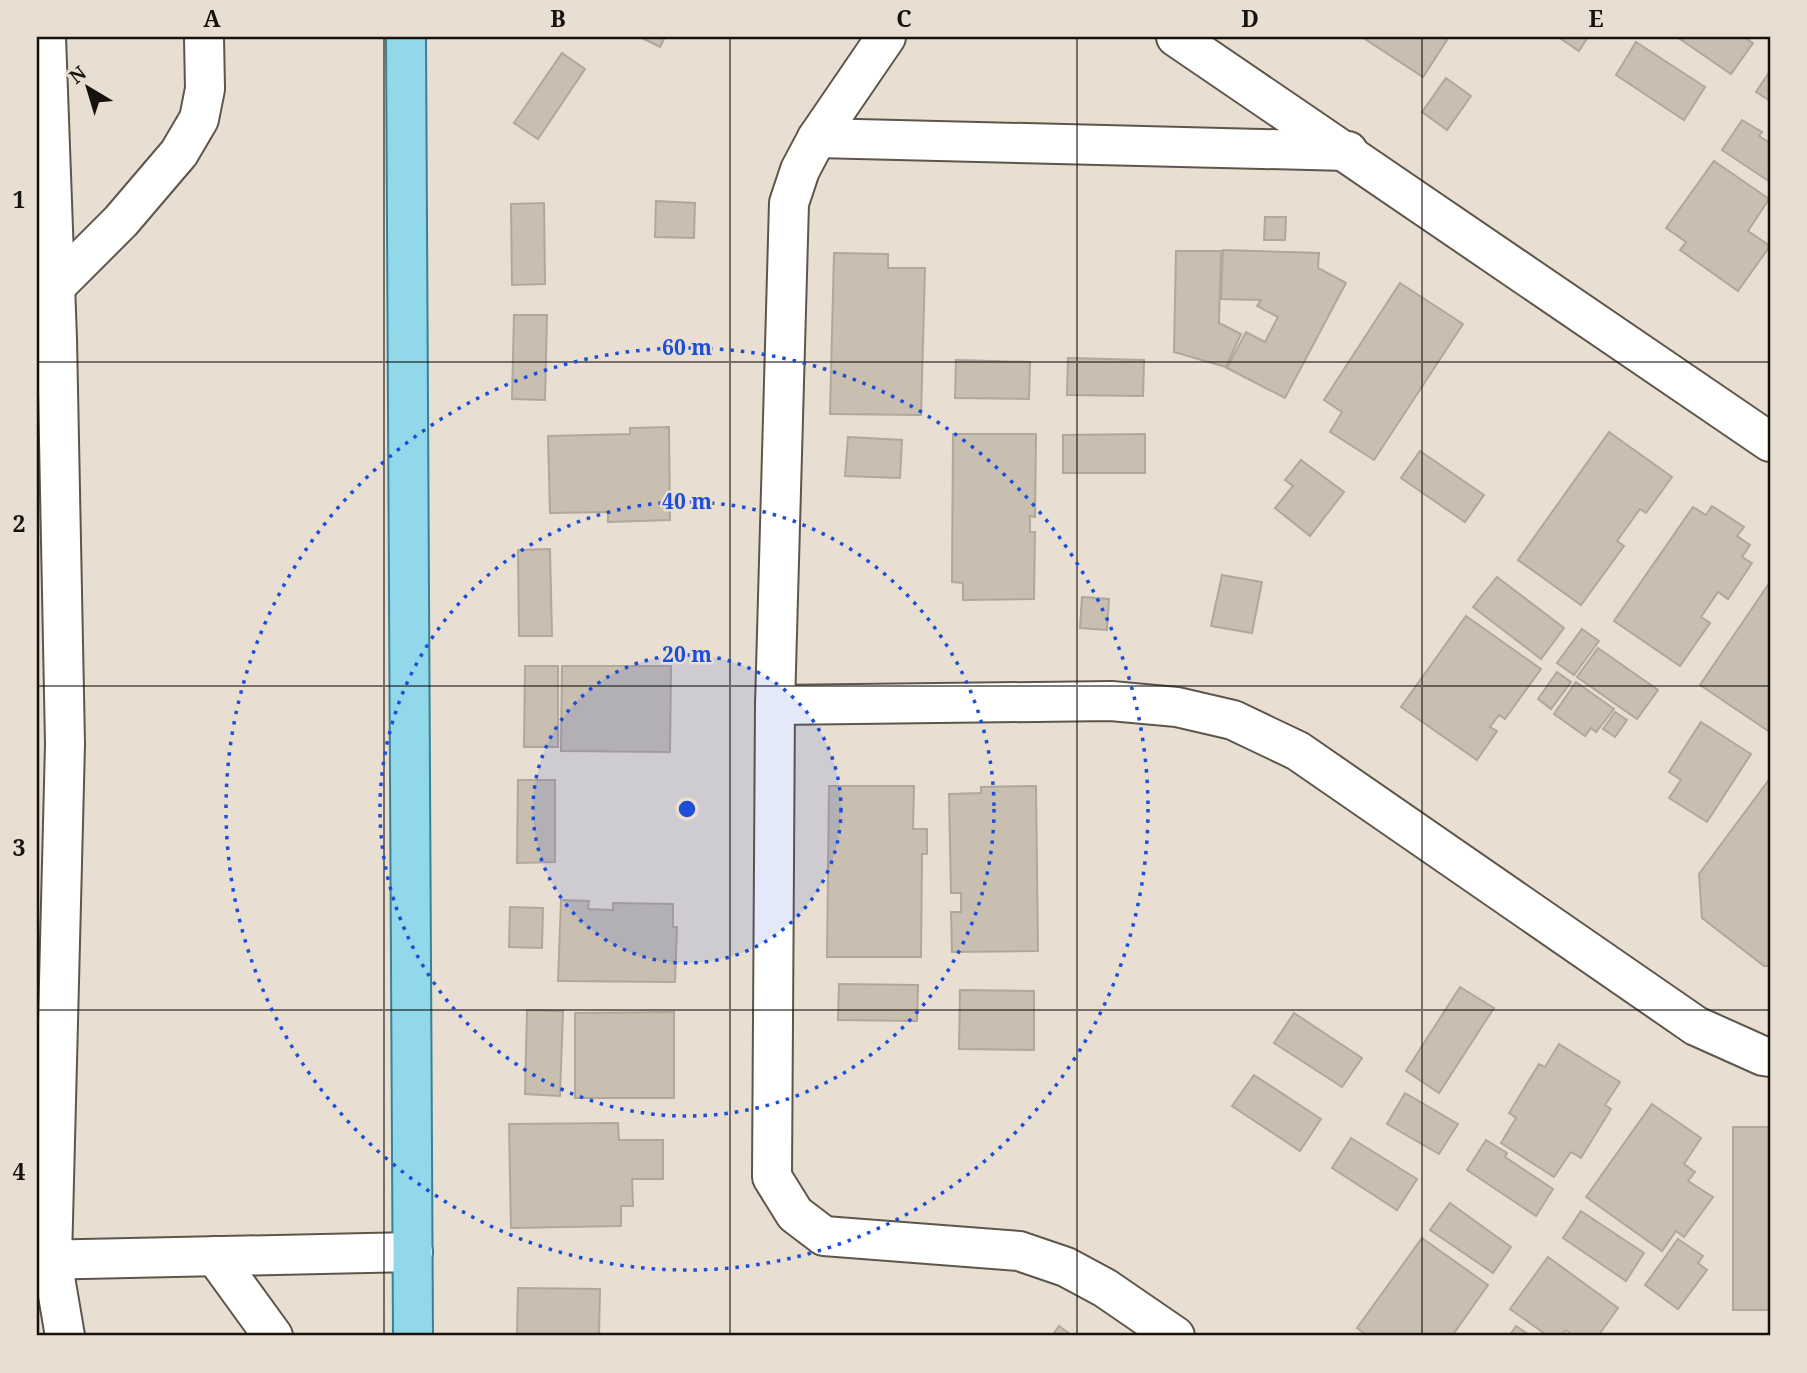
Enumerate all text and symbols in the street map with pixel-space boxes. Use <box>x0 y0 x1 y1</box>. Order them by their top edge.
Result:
text: A <box>203 2 221 34</box>
text: B <box>550 2 566 34</box>
text: C <box>896 2 912 34</box>
text: D <box>1241 2 1259 34</box>
text: E <box>1588 2 1604 34</box>
north arrow <box>52 52 122 122</box>
text: N <box>64 60 91 89</box>
text: 1 <box>13 183 26 215</box>
text: 60 m <box>662 333 712 361</box>
text: 40 m <box>662 487 712 515</box>
text: 2 <box>13 507 26 539</box>
text: 20 m <box>662 640 712 668</box>
centre of rings <box>675 797 699 821</box>
text: 3 <box>13 831 26 863</box>
text: 4 <box>13 1155 26 1187</box>

